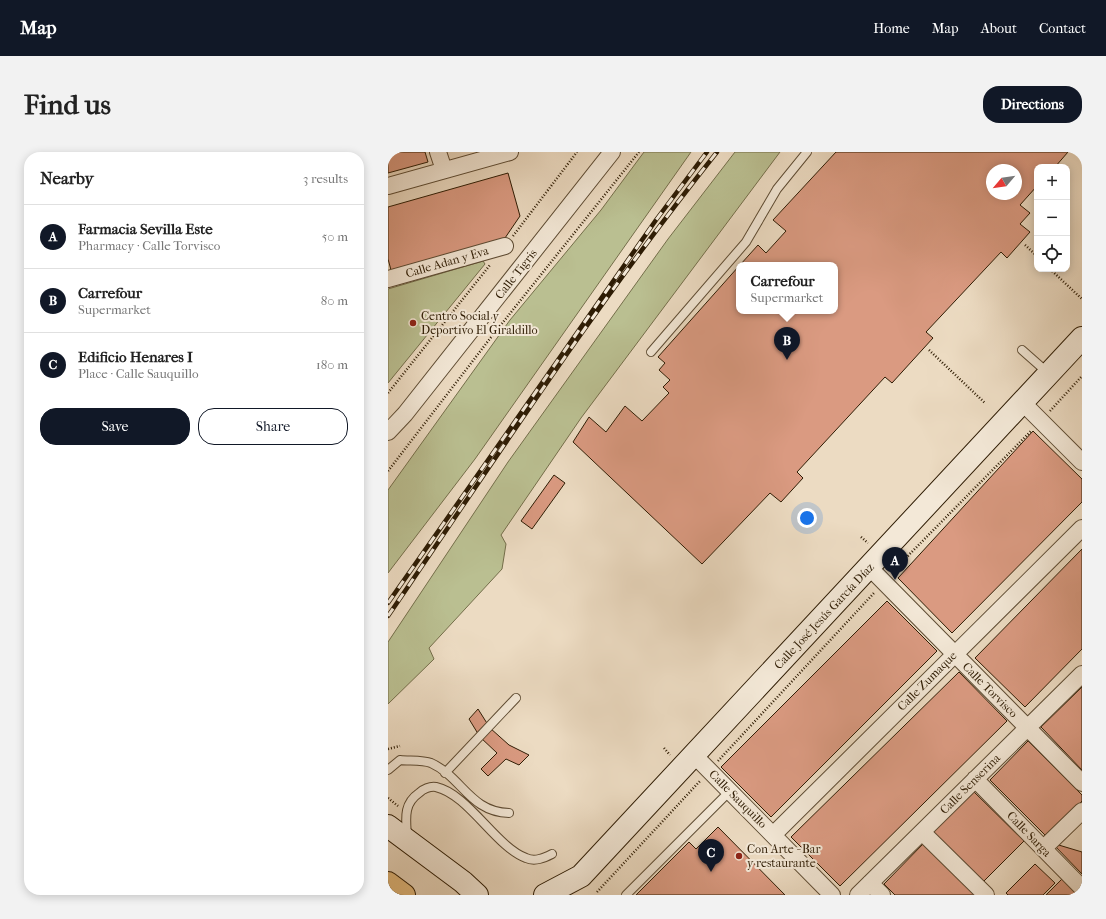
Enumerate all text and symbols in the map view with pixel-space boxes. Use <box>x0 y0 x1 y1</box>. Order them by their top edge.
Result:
text: Map <box>20 17 56 39</box>
text: Home <box>873 20 910 37</box>
text: Map <box>932 20 959 37</box>
text: About <box>981 20 1017 37</box>
text: Contact <box>1039 20 1086 37</box>
button: Directions <box>983 86 1082 123</box>
text: Find us <box>24 88 111 121</box>
north arrow <box>986 164 1022 200</box>
map controls <box>1034 164 1070 272</box>
button: + <box>1034 164 1070 200</box>
text: Nearby <box>40 168 94 188</box>
text: 3 results <box>303 171 348 186</box>
button: − <box>1034 200 1070 236</box>
text: Farmacia Sevilla Este <box>78 220 213 238</box>
text: A <box>49 229 57 244</box>
text: 50 m <box>322 229 348 244</box>
button: locate <box>1034 236 1070 272</box>
text: Pharmacy · Calle Torvisco <box>78 238 220 253</box>
street label: Calle Adan y Eva <box>404 243 491 281</box>
street label: Calle Tigris <box>492 246 540 302</box>
popup <box>736 262 838 314</box>
text: Carrefour <box>751 272 815 290</box>
text: Carrefour <box>78 284 142 302</box>
text: Supermarket <box>751 290 823 305</box>
text: B <box>49 293 57 308</box>
text: 80 m <box>321 293 348 308</box>
text: Supermarket <box>78 302 151 317</box>
place label: Centro Social y Deportivo El Giraldillo <box>421 309 538 337</box>
marker: Centro Social y Deportivo El Giraldillo <box>408 318 418 328</box>
pin: B <box>774 327 800 360</box>
text: Edificio Henares I <box>78 348 193 366</box>
text: C <box>49 357 57 372</box>
text: 180 m <box>316 357 348 372</box>
text: Place · Calle Sauquillo <box>78 366 199 381</box>
button: Save <box>40 408 190 445</box>
button: Share <box>198 408 348 445</box>
your location <box>797 508 817 528</box>
pin: A <box>882 547 908 580</box>
street label: Calle José Jesús García Díaz <box>771 560 877 672</box>
street label: Calle Zumaque <box>894 648 960 714</box>
street label: Calle Torvisco <box>960 660 1020 720</box>
street label: Calle Senserina <box>937 751 1003 817</box>
street label: Calle Sauquillo <box>706 767 770 831</box>
street label: Calle Sarga <box>1004 808 1054 860</box>
pin: C <box>698 839 724 872</box>
place label: Con Arte - Bar y restaurante <box>747 842 821 870</box>
marker: Con Arte - Bar y restaurante <box>734 851 744 861</box>

